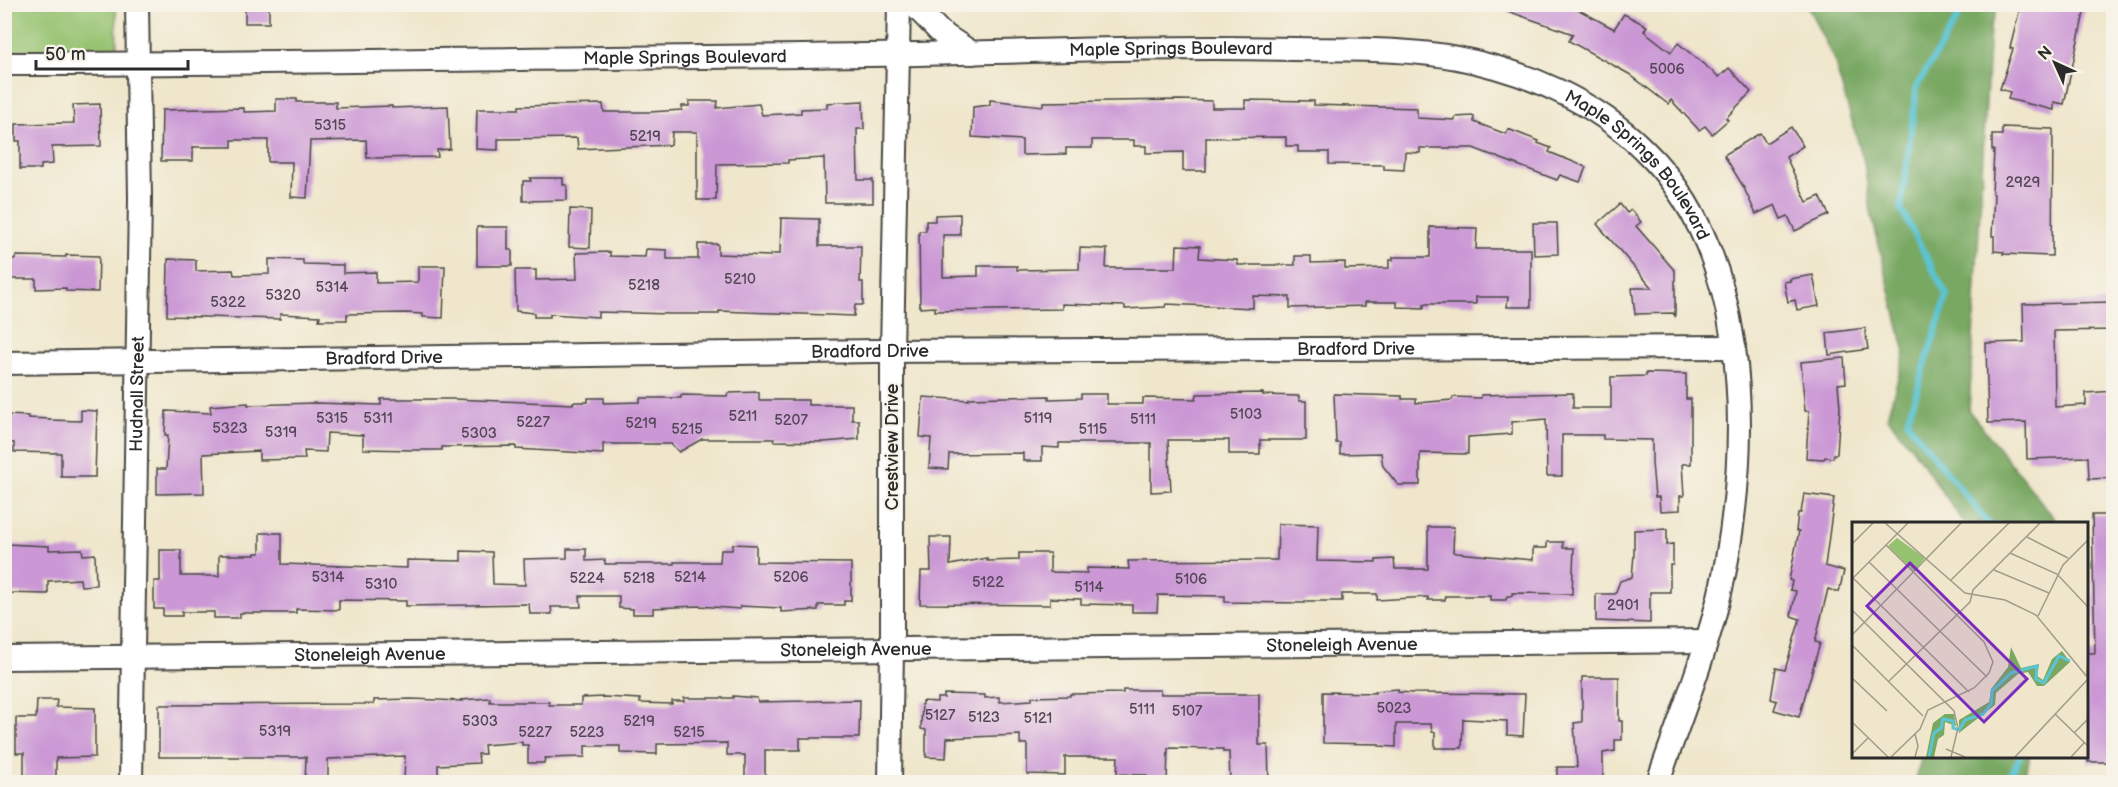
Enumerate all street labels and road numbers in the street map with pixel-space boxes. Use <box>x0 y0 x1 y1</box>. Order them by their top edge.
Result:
street label: Maple Springs Boulevard <box>1069 38 1273 61</box>
street label: Maple Springs Boulevard <box>583 46 787 69</box>
street label: Maple Springs Boulevard <box>1561 85 1714 243</box>
street label: Hudnall Street <box>126 335 148 452</box>
street label: Bradford Drive <box>1297 338 1415 360</box>
street label: Bradford Drive <box>811 340 929 362</box>
street label: Bradford Drive <box>325 346 443 369</box>
street label: Crestview Drive <box>882 383 903 510</box>
street label: Stoneleigh Avenue <box>1266 633 1418 656</box>
street label: Stoneleigh Avenue <box>780 638 932 661</box>
street label: Stoneleigh Avenue <box>294 643 446 666</box>

